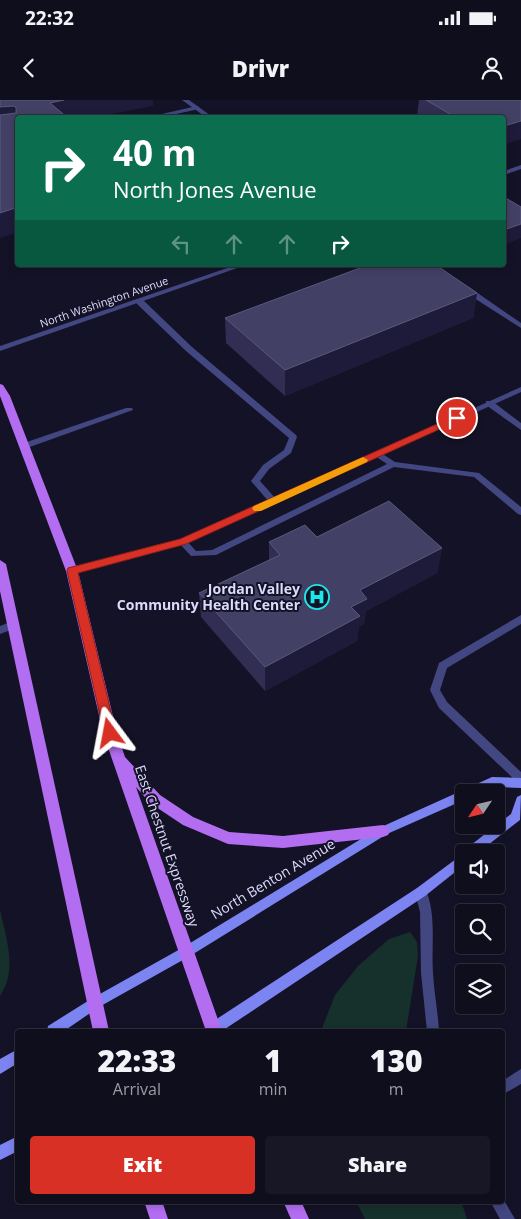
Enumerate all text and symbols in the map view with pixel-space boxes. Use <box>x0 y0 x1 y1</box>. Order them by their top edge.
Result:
text: 22:32 <box>25 5 74 31</box>
text: Drivr <box>232 53 289 83</box>
icon: back <box>15 54 43 82</box>
icon: person <box>478 54 506 82</box>
text: 40 m <box>113 129 196 176</box>
icon: right <box>30 135 95 200</box>
text: North Jones Avenue <box>113 174 317 204</box>
icon: left <box>167 230 195 258</box>
icon: ahead <box>220 230 248 258</box>
icon: ahead <box>273 230 301 258</box>
icon: right <box>326 230 354 258</box>
street label: North Washington Avenue <box>38 272 170 331</box>
pin <box>436 397 478 439</box>
icon: arrive <box>443 404 471 432</box>
place label: Jordan Valley Community Health Center <box>117 579 301 614</box>
hospital icon: Jordan Valley Community Health Center <box>304 584 330 610</box>
position arrow <box>83 706 135 758</box>
street label: East Chestnut Expressway <box>131 762 204 930</box>
north arrow <box>455 784 505 834</box>
map controls <box>455 784 505 1014</box>
street label: North Benton Avenue <box>207 834 339 923</box>
button: sound <box>455 844 505 894</box>
button: search <box>455 904 505 954</box>
button: layers <box>455 964 505 1014</box>
text: 22:33 <box>97 1040 176 1081</box>
text: 1 <box>264 1040 282 1081</box>
text: 130 <box>370 1040 423 1081</box>
text: Arrival <box>113 1078 161 1100</box>
text: min <box>259 1078 287 1100</box>
text: m <box>389 1078 404 1100</box>
button: Exit <box>30 1136 255 1194</box>
button: Share <box>265 1136 490 1194</box>

